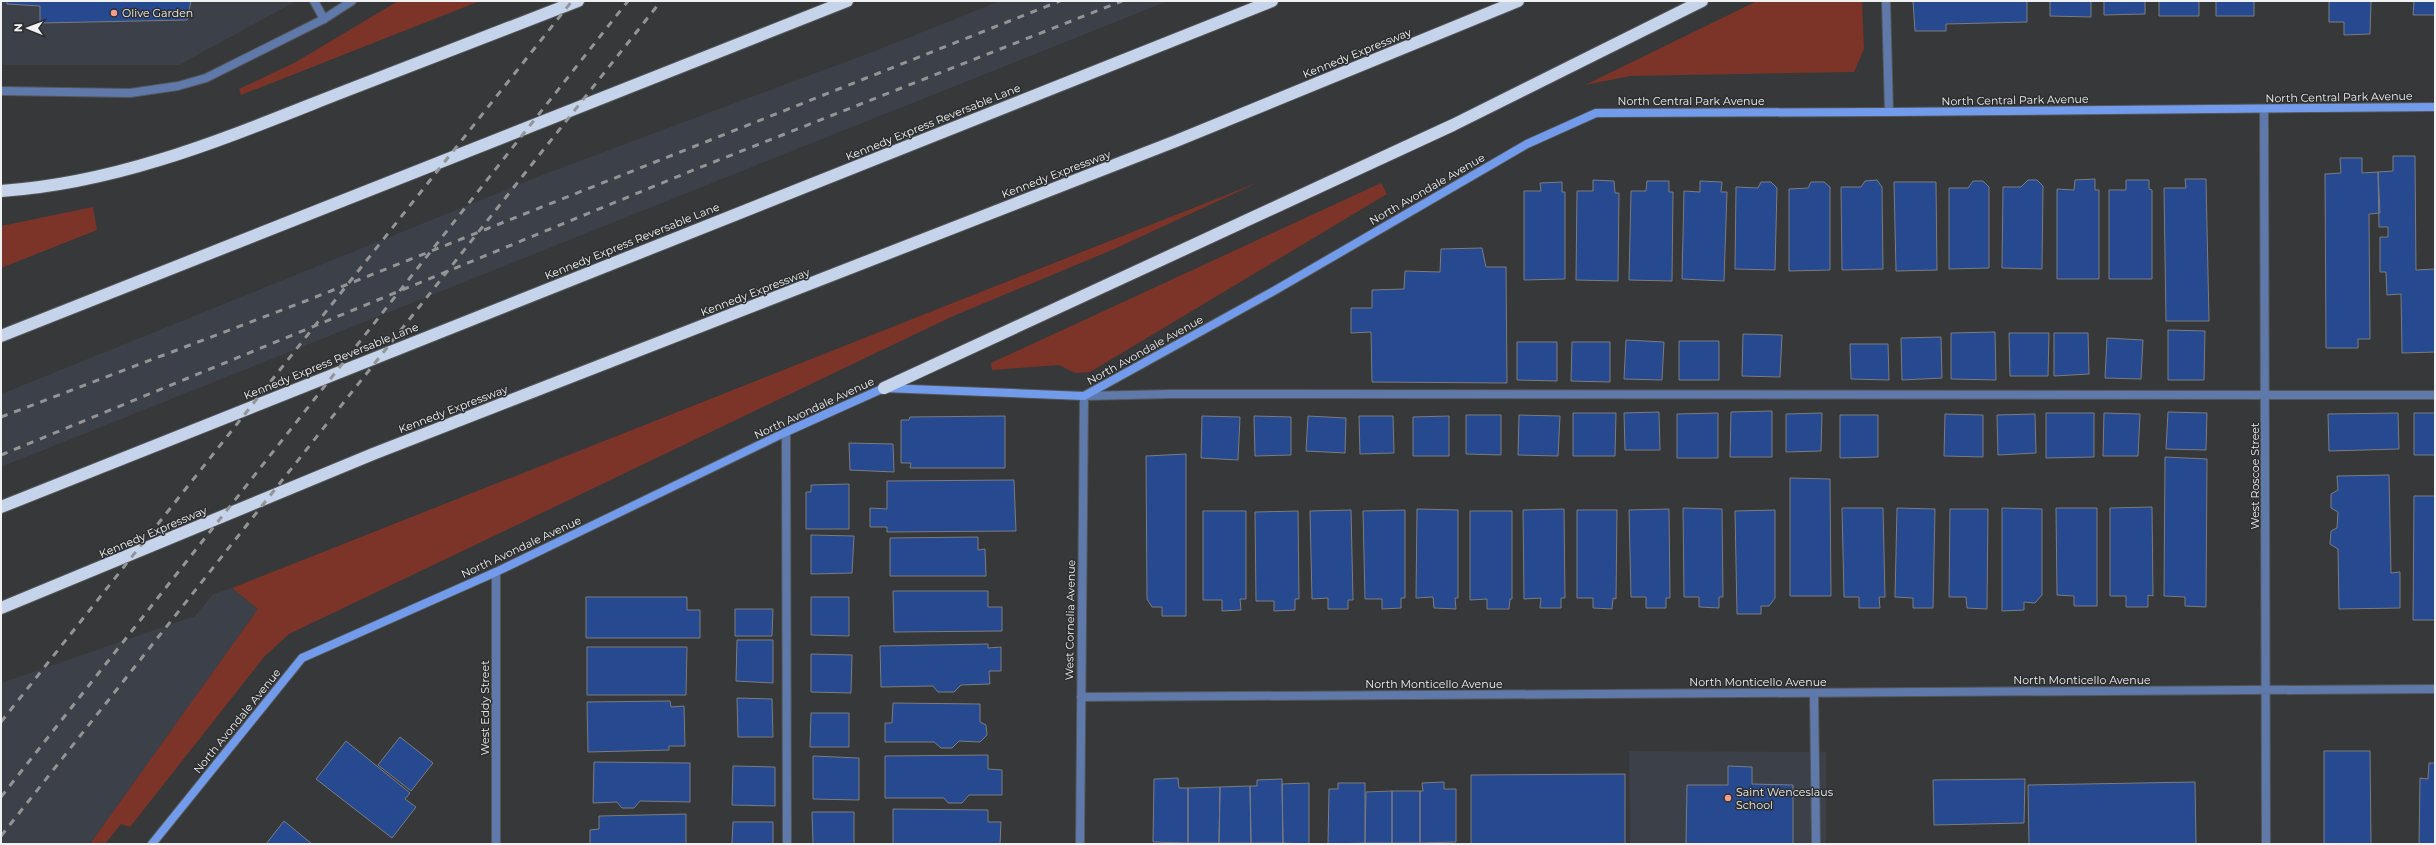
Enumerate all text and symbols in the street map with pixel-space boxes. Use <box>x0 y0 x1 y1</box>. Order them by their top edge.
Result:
place label: Olive Garden <box>122 6 193 20</box>
north arrow <box>8 8 48 48</box>
marker: Olive Garden <box>109 8 119 18</box>
text: N <box>11 23 25 32</box>
street label: Kennedy Expressway <box>1301 25 1413 81</box>
street label: Kennedy Express Reversable Lane <box>844 80 1023 164</box>
street label: North Central Park Avenue <box>2265 89 2413 105</box>
street label: North Central Park Avenue <box>1941 92 2089 108</box>
street label: North Central Park Avenue <box>1617 94 1765 108</box>
street label: Kennedy Expressway <box>999 147 1113 201</box>
street label: North Avondale Avenue <box>1367 150 1487 228</box>
street label: Kennedy Express Reversable Lane <box>543 199 722 283</box>
street label: Kennedy Expressway <box>698 265 812 319</box>
street label: North Avondale Avenue <box>1084 312 1206 388</box>
street label: Kennedy Express Reversable Lane <box>242 319 421 403</box>
street label: North Avondale Avenue <box>752 374 877 442</box>
street label: Kennedy Expressway <box>396 382 510 436</box>
street label: West Roscoe Street <box>2248 422 2262 529</box>
street label: Kennedy Expressway <box>97 503 209 561</box>
street label: North Avondale Avenue <box>459 513 584 581</box>
street label: West Cornelia Avenue <box>1062 559 1078 680</box>
street label: West Eddy Street <box>478 660 492 756</box>
street label: North Avondale Avenue <box>190 665 284 776</box>
street label: North Monticello Avenue <box>2013 673 2151 687</box>
street label: North Monticello Avenue <box>1689 675 1827 689</box>
street label: North Monticello Avenue <box>1365 677 1503 691</box>
place label: Saint Wenceslaus School <box>1736 785 1834 812</box>
marker: Saint Wenceslaus School <box>1723 793 1733 803</box>

